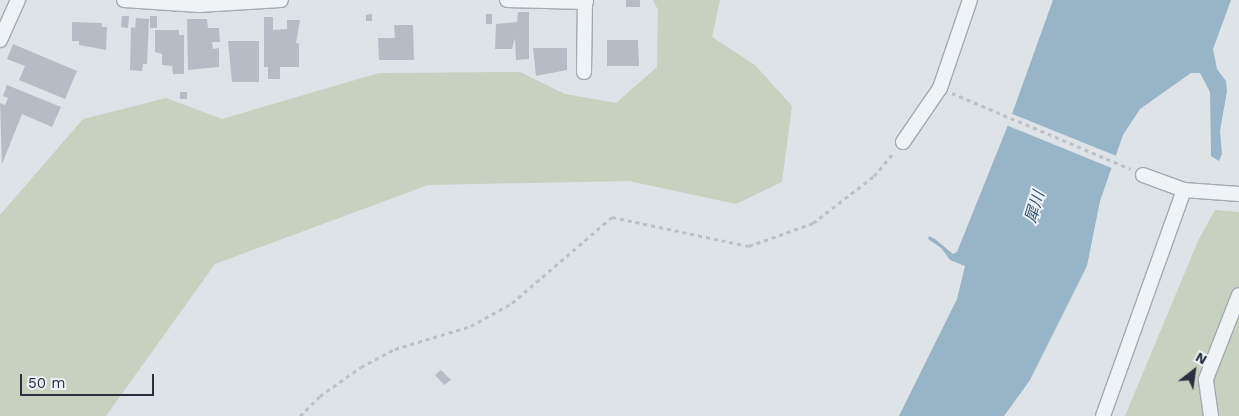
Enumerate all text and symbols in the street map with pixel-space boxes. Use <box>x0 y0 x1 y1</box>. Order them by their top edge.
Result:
water label: 犀川 <box>1021 189 1049 225</box>
north arrow <box>1169 346 1219 396</box>
text: N <box>1193 348 1210 368</box>
scale bar <box>22 364 156 396</box>
text: 50 m <box>28 374 65 392</box>

